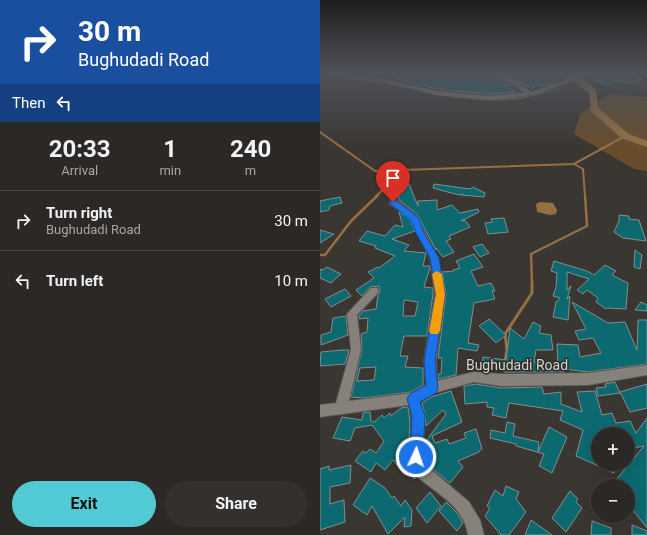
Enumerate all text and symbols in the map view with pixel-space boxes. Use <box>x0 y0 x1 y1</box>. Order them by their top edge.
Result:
text: 30 m <box>78 15 141 48</box>
icon: right <box>12 16 64 68</box>
text: Bughudadi Road <box>78 49 209 70</box>
icon: left <box>53 92 75 114</box>
text: Then <box>12 94 45 112</box>
text: 20:33 <box>49 135 111 163</box>
text: 1 <box>163 135 177 163</box>
text: 240 <box>230 135 271 163</box>
pin <box>376 161 410 202</box>
text: Arrival <box>61 163 98 178</box>
text: min <box>159 163 181 178</box>
text: m <box>245 163 256 178</box>
icon: arrive <box>382 167 404 189</box>
text: Turn right <box>46 204 112 222</box>
icon: right <box>12 210 34 232</box>
text: 30 m <box>274 212 308 230</box>
text: Bughudadi Road <box>46 222 141 237</box>
icon: left <box>12 270 34 292</box>
text: Turn left <box>46 272 103 290</box>
text: 10 m <box>274 272 308 290</box>
street label: Bughudadi Road <box>466 357 568 373</box>
map controls <box>591 427 635 523</box>
button: + <box>591 427 635 471</box>
position arrow <box>395 436 437 478</box>
button: − <box>591 479 635 523</box>
button: Exit <box>12 481 156 527</box>
button: Share <box>164 481 308 527</box>

